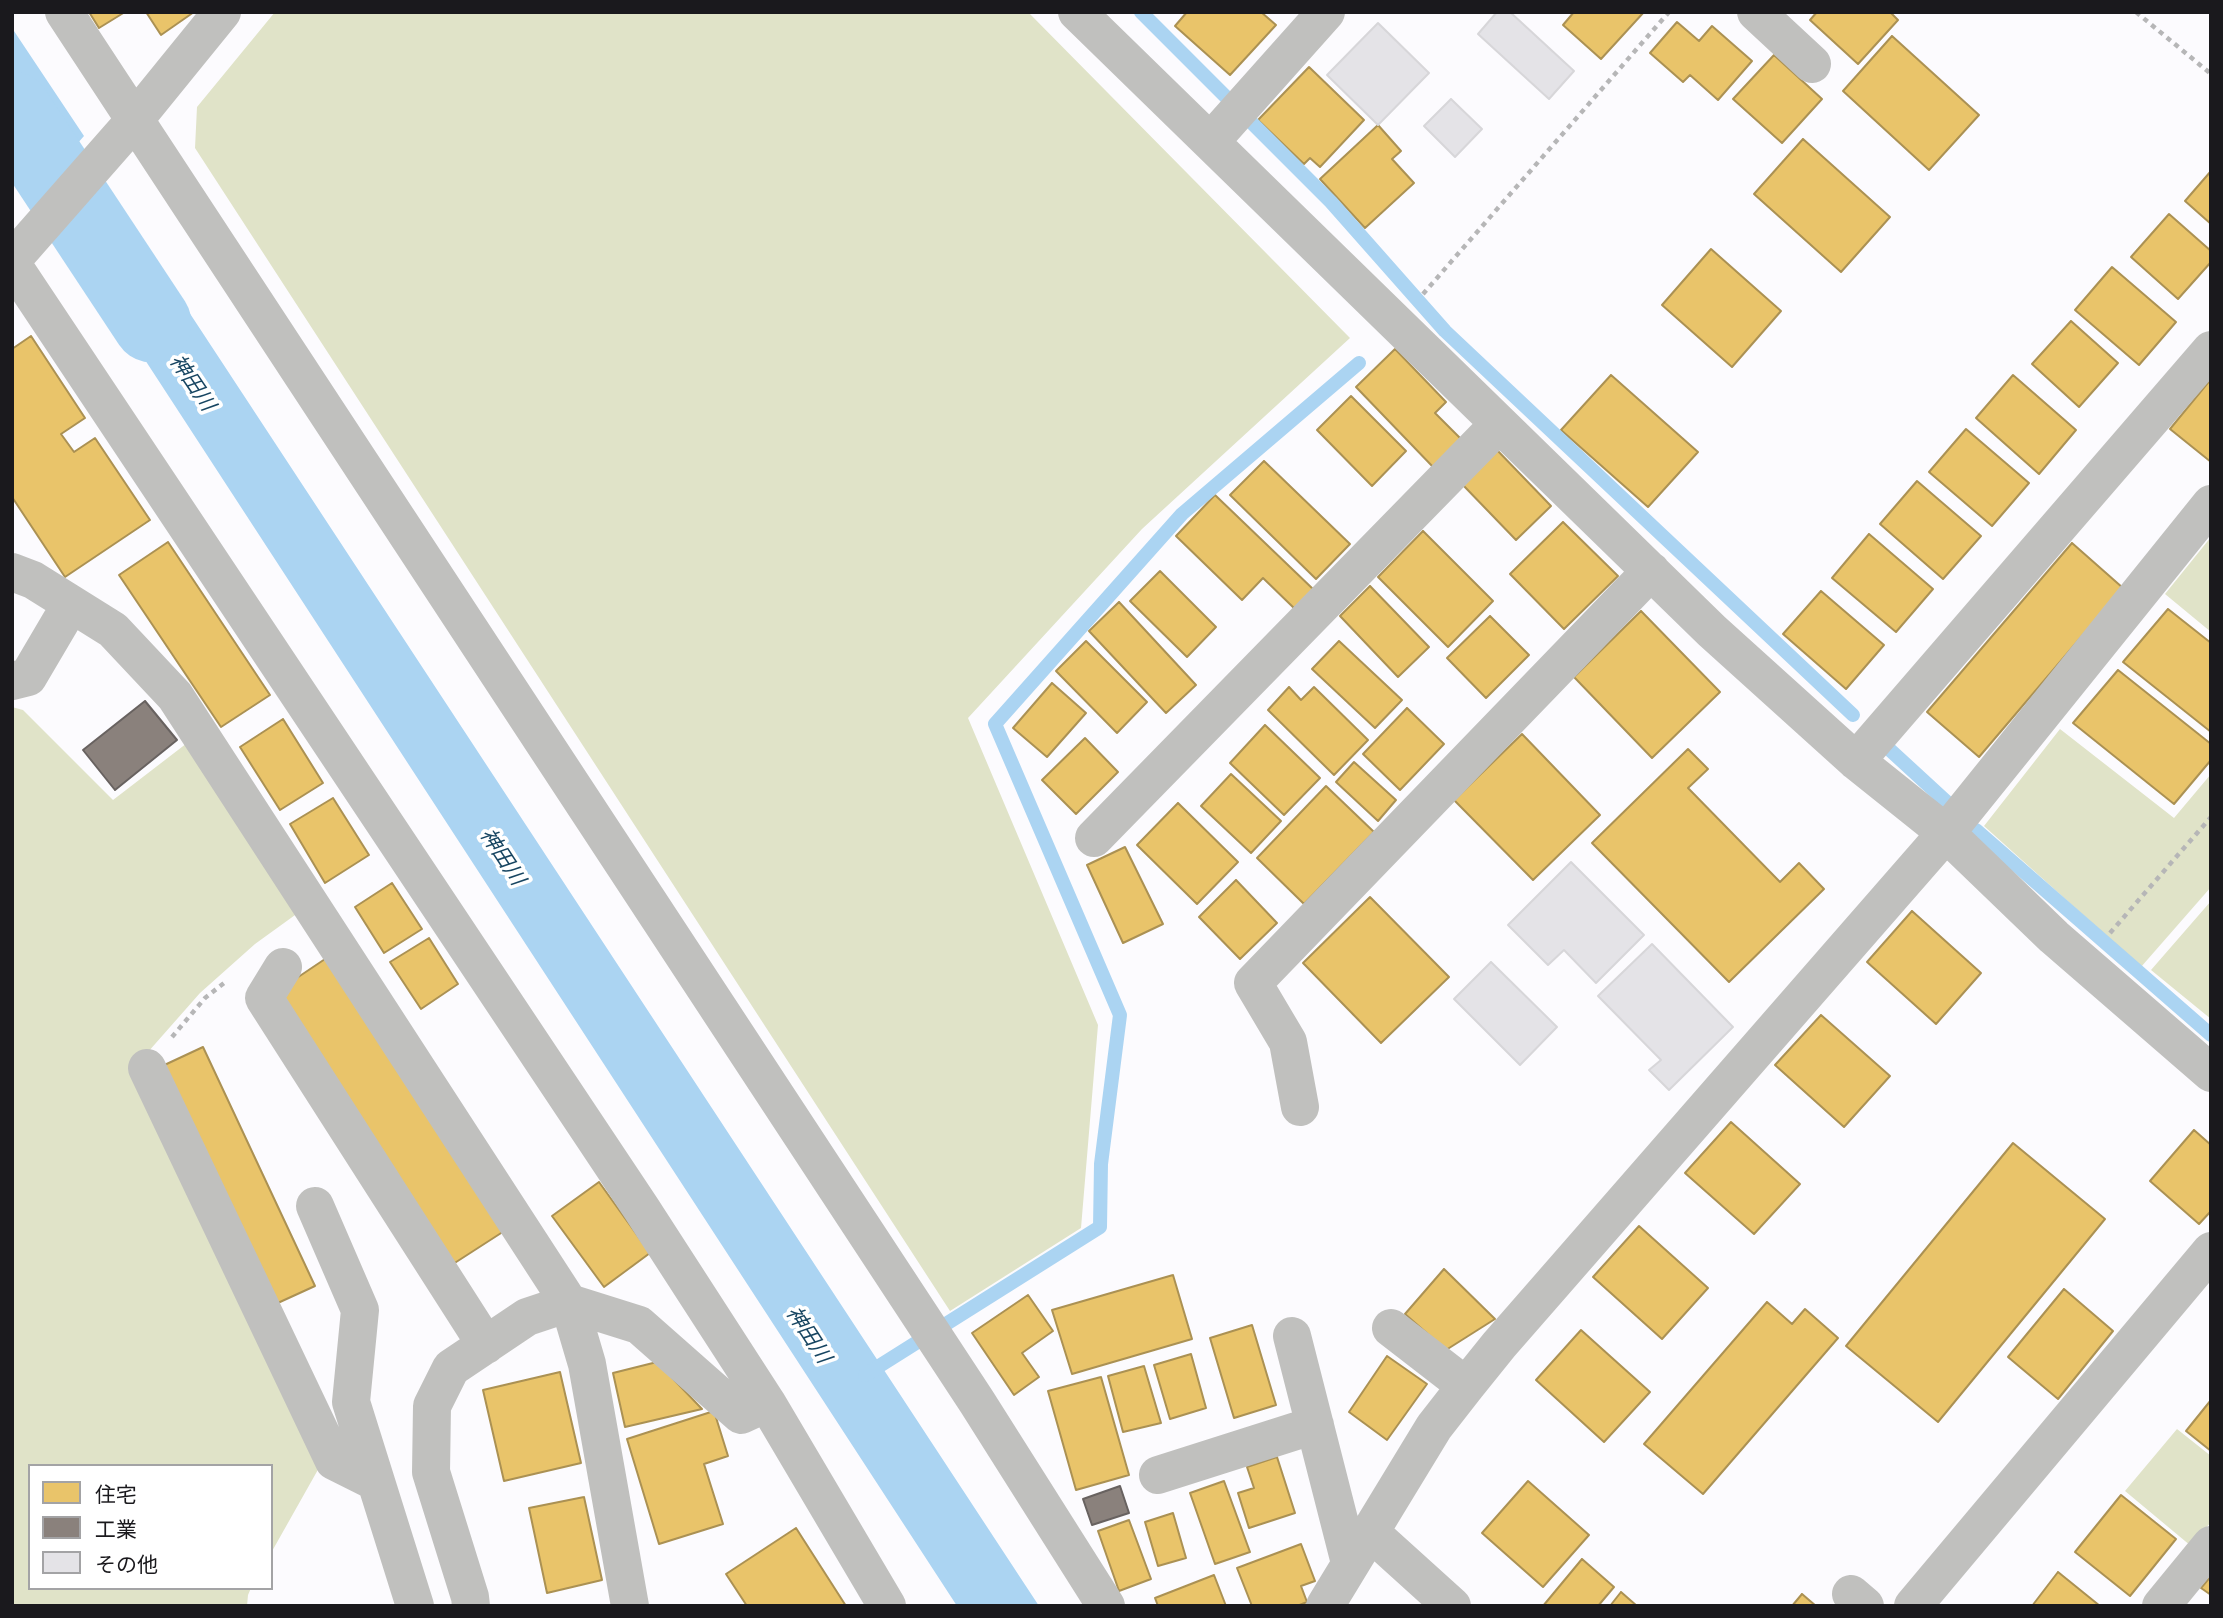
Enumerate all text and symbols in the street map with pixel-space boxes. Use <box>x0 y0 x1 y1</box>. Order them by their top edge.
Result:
water label: 神田川 <box>164 350 220 416</box>
water label: 神田川 <box>474 824 530 890</box>
water label: 神田川 <box>780 1302 836 1368</box>
legend <box>28 1464 273 1590</box>
text: 住宅 <box>95 1482 137 1507</box>
text: 工業 <box>95 1517 137 1542</box>
text: その他 <box>95 1552 158 1577</box>

